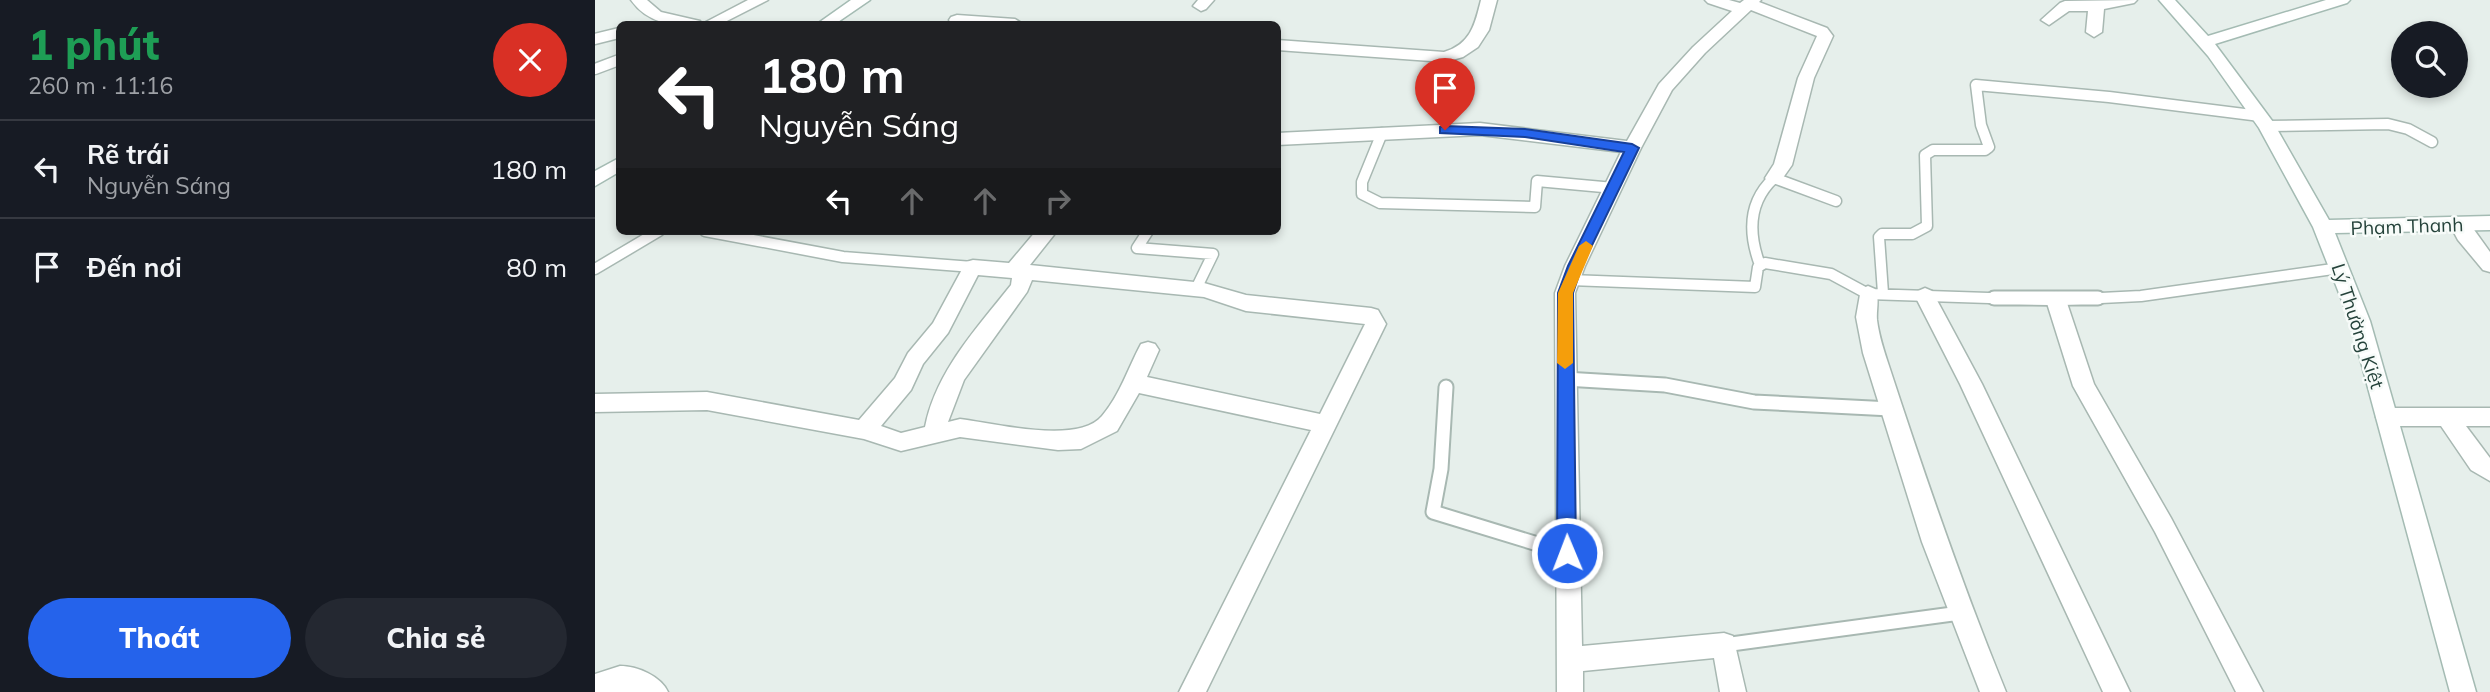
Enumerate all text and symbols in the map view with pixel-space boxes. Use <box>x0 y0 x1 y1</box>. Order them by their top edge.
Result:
text: 1 phút <box>28 18 159 71</box>
map controls <box>2391 21 2468 98</box>
button: search <box>2391 21 2468 98</box>
button: close <box>493 23 567 97</box>
text: 180 m <box>759 44 905 105</box>
icon: left <box>644 49 735 140</box>
pin <box>1415 58 1475 130</box>
icon: arrive <box>1426 69 1464 107</box>
text: 260 m · 11:16 <box>28 71 173 100</box>
text: Nguyễn Sáng <box>759 105 959 145</box>
text: Rẽ trái <box>87 138 169 171</box>
icon: left <box>28 150 66 188</box>
text: 180 m <box>491 153 567 186</box>
text: Nguyễn Sáng <box>87 171 231 200</box>
icon: left <box>820 182 858 220</box>
icon: ahead <box>893 182 931 220</box>
icon: ahead <box>966 182 1004 220</box>
icon: right <box>1039 182 1077 220</box>
street label: Phạm Thanh <box>2350 212 2464 240</box>
icon: arrive <box>28 248 66 286</box>
text: Đến nơi <box>87 251 182 284</box>
text: 80 m <box>506 251 567 284</box>
street label: Lý Thường Kiệt <box>2326 260 2390 392</box>
position arrow <box>1530 516 1604 590</box>
button: Thoát <box>28 598 291 678</box>
button: Chia sẻ <box>305 598 567 678</box>

